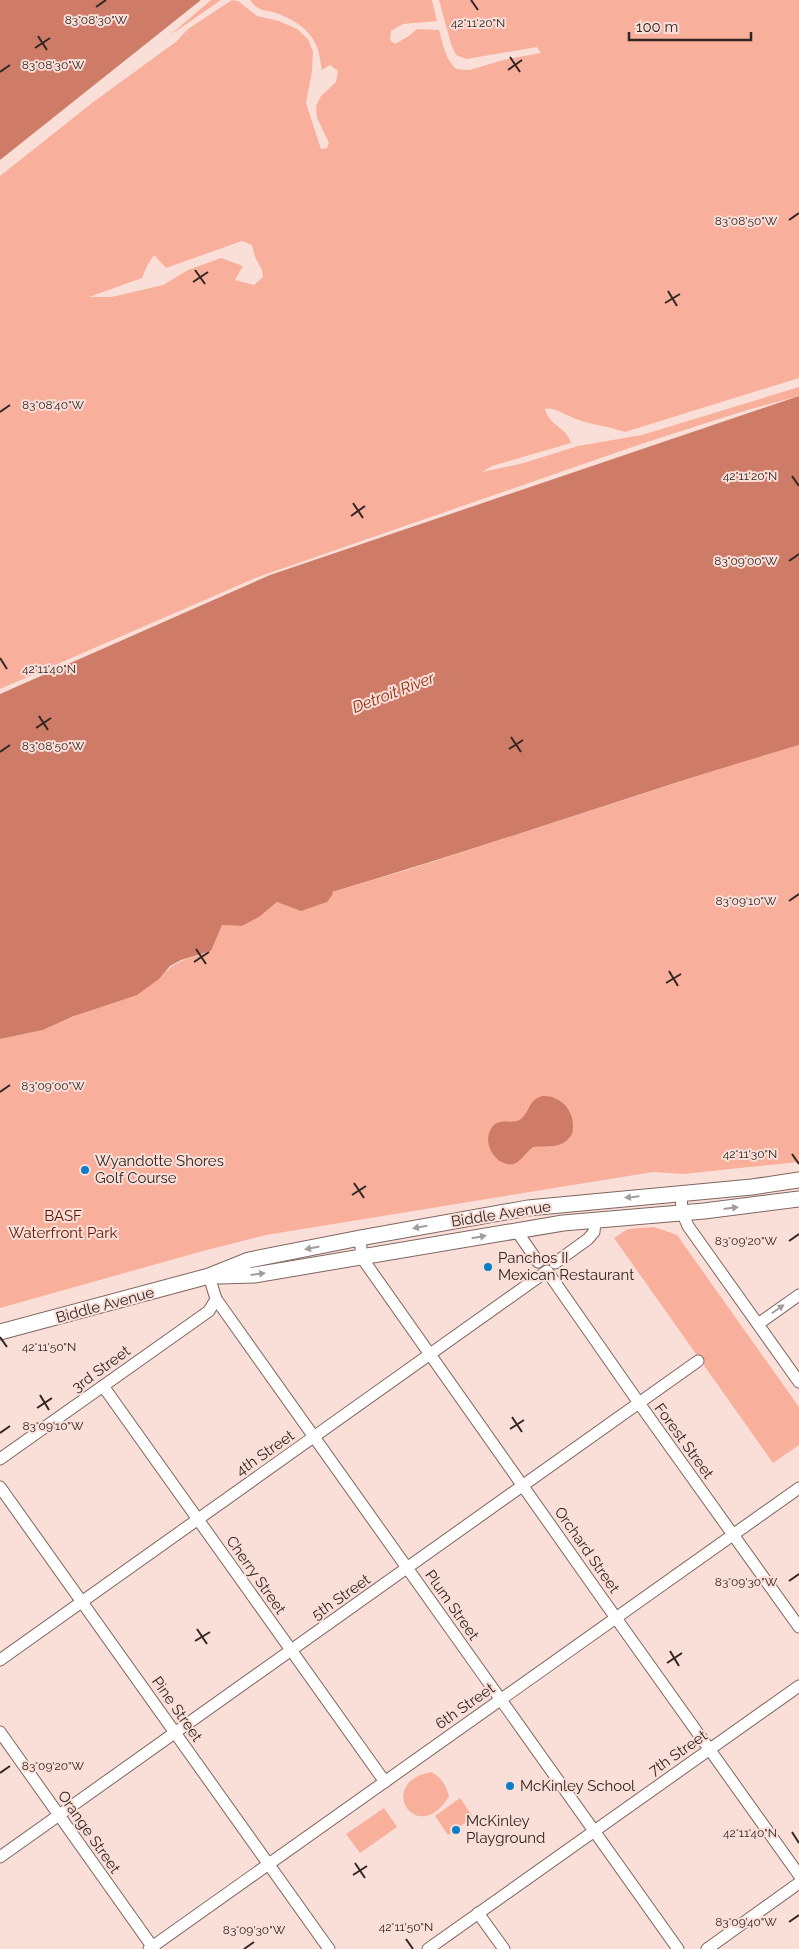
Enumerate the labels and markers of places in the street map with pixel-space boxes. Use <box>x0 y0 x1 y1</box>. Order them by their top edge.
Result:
place label: Wyandotte Shores Golf Course <box>95 1152 224 1187</box>
marker: Wyandotte Shores Golf Course <box>79 1164 91 1176</box>
place label: Panchos II Mexican Restaurant <box>498 1249 634 1284</box>
marker: Panchos II Mexican Restaurant <box>482 1261 494 1273</box>
place label: McKinley School <box>520 1777 636 1795</box>
marker: McKinley School <box>504 1780 516 1792</box>
place label: McKinley Playground <box>466 1812 545 1847</box>
marker: McKinley Playground <box>450 1824 462 1836</box>

